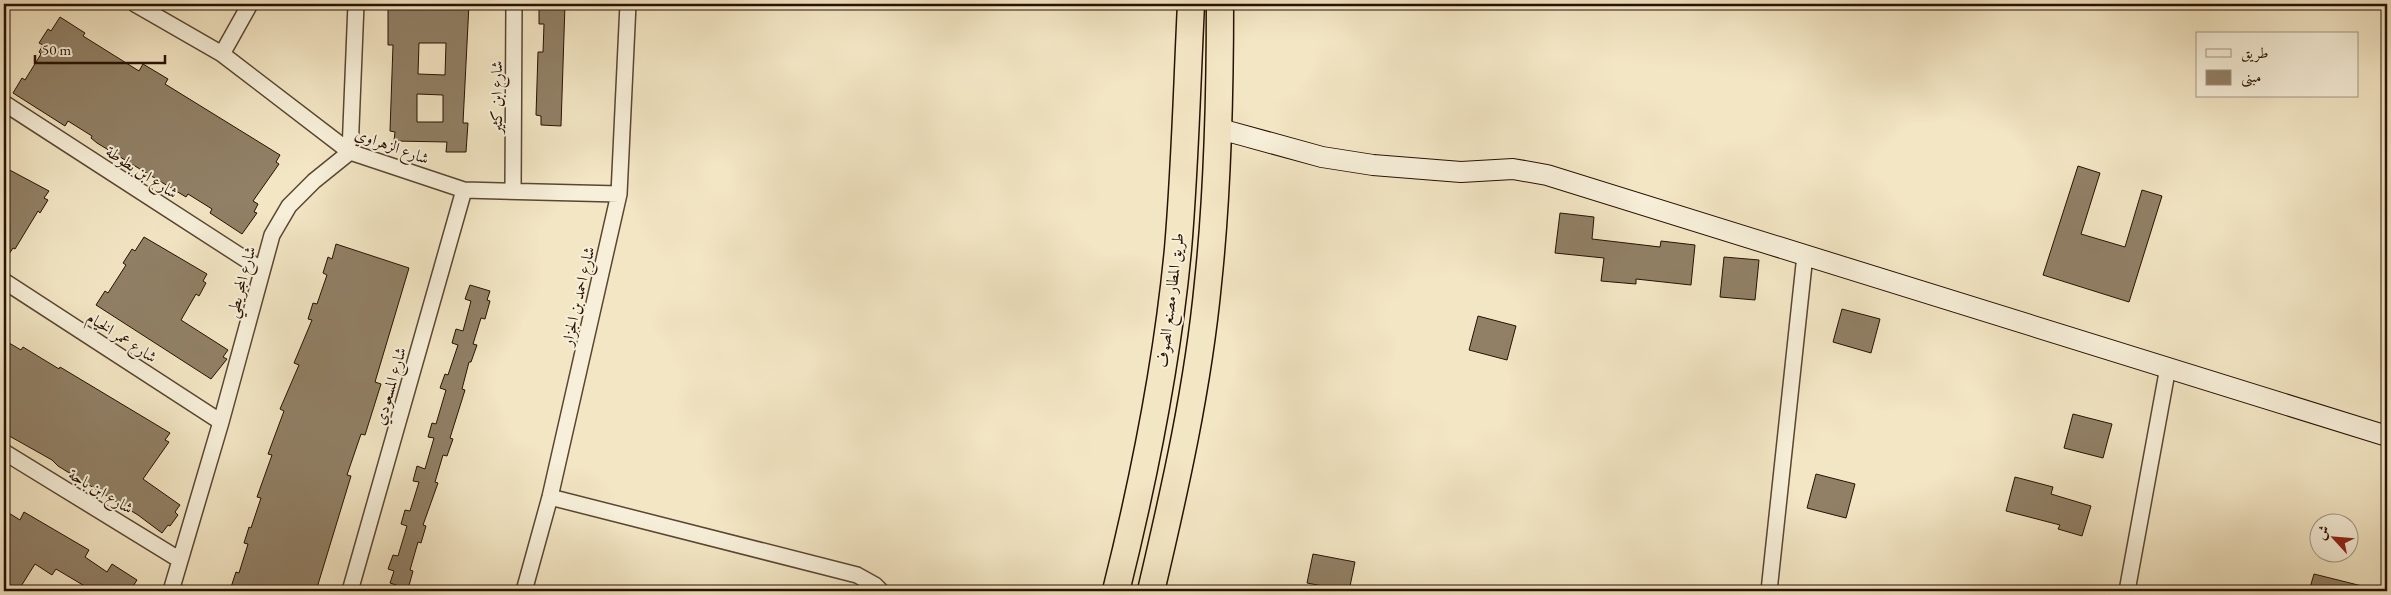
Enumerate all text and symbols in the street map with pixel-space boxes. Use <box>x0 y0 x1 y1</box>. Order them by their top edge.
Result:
scale bar <box>35 32 165 64</box>
legend <box>2196 32 2358 98</box>
text: 50 m <box>42 40 71 59</box>
text: طريق <box>2241 43 2268 63</box>
street label: شارع ابن كثير <box>486 61 510 135</box>
text: مبنى <box>2241 67 2261 88</box>
street label: شارع الزهراوي <box>351 123 432 172</box>
street label: شارع ابن بطوطة <box>100 141 182 206</box>
street label: طريق المطار مصنع الصوف <box>1151 231 1194 369</box>
street label: شارع المجريطي <box>221 244 265 321</box>
street label: شارع احمد بن الجزار <box>556 244 603 350</box>
street label: شارع عمر الخيام <box>81 307 161 371</box>
street label: شارع المسعودي <box>369 345 414 428</box>
street label: شارع ابن باجة <box>63 463 137 521</box>
north arrow <box>2308 512 2358 562</box>
text: ش <box>2311 522 2333 542</box>

